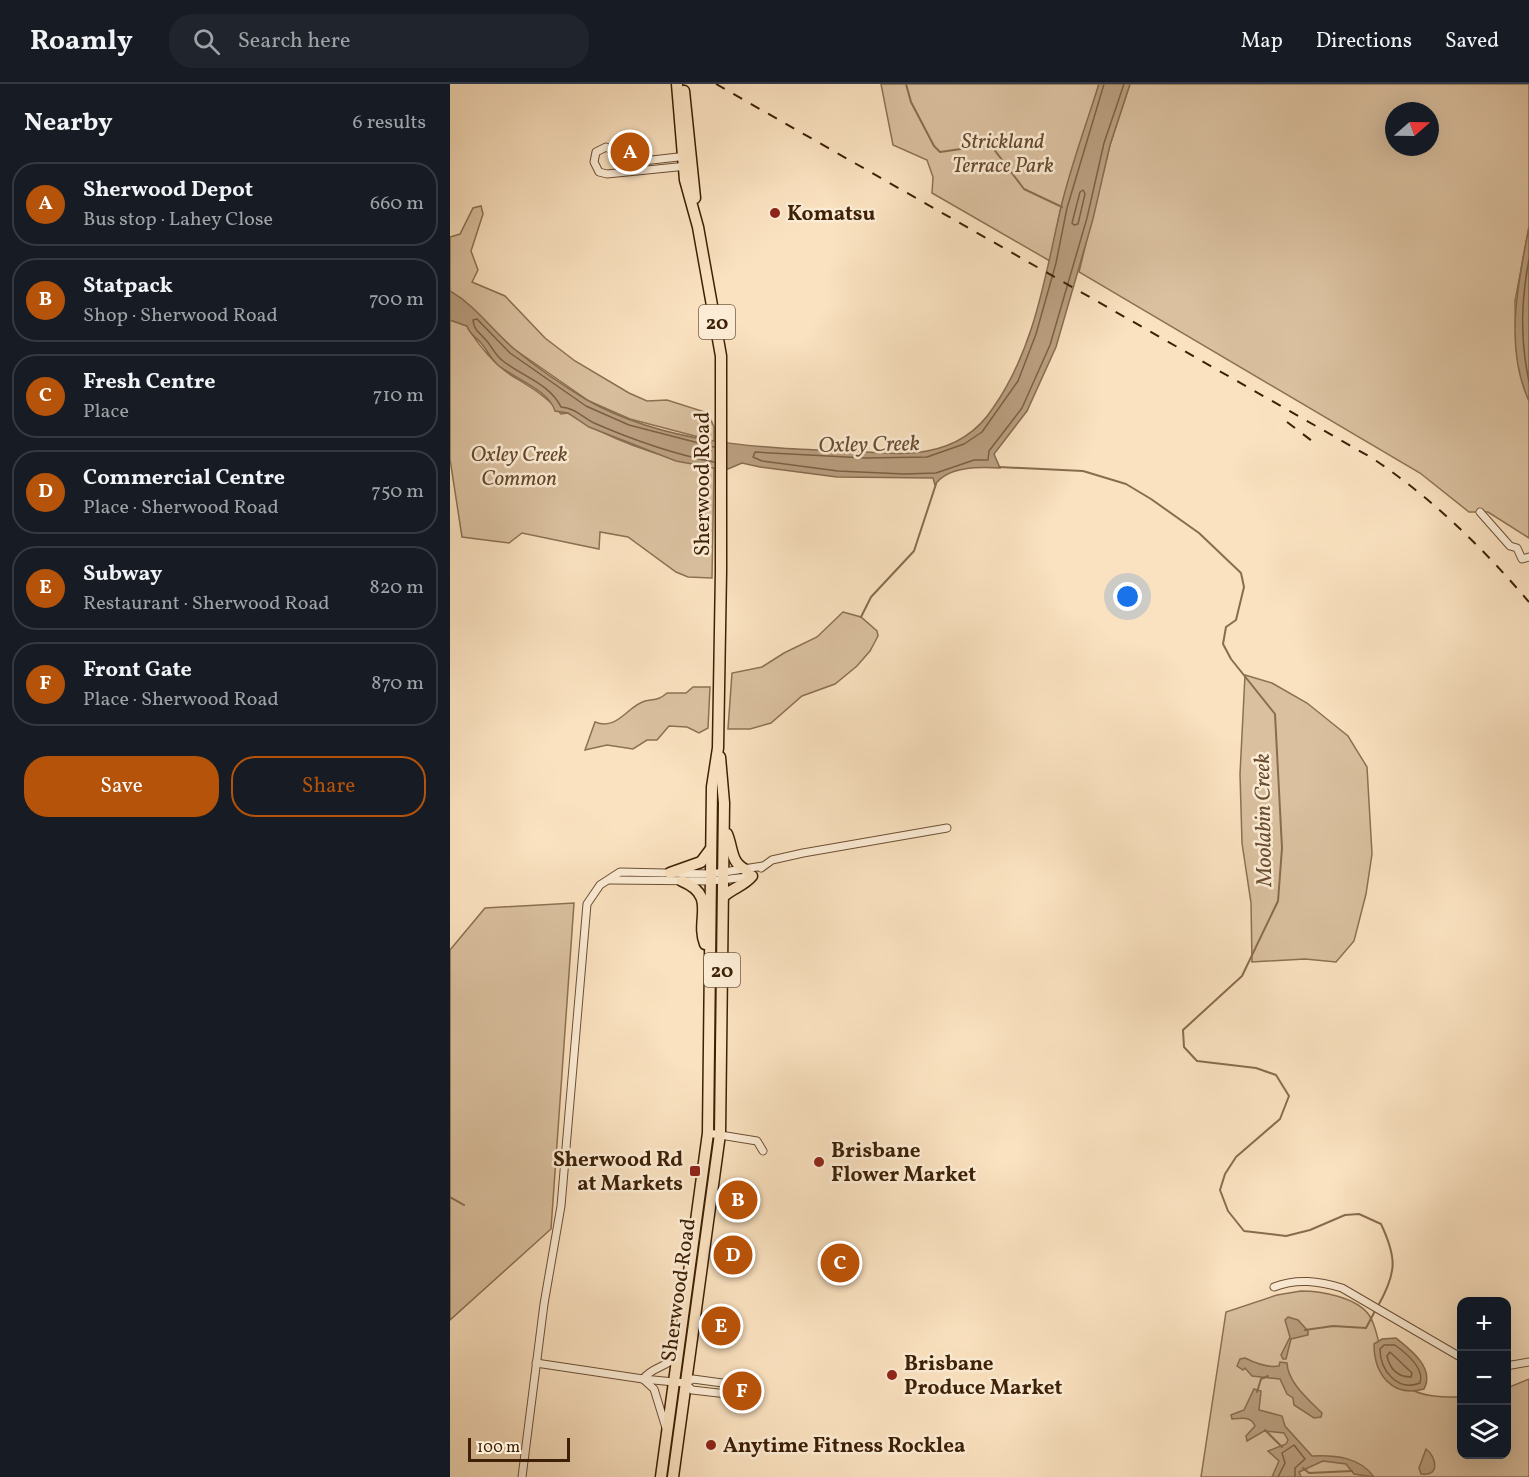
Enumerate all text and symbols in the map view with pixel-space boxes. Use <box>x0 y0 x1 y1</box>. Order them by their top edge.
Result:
search box <box>169 14 589 68</box>
text: Roamly <box>30 22 133 61</box>
icon: search <box>190 25 223 58</box>
text: Search here <box>238 26 350 57</box>
text: Map <box>1241 27 1283 56</box>
text: Directions <box>1316 27 1412 56</box>
text: Saved <box>1445 27 1499 56</box>
north arrow <box>1385 102 1439 156</box>
text: Nearby <box>24 105 113 141</box>
text: 6 results <box>353 109 426 137</box>
park label: Strickland Terrace Park <box>952 128 1054 181</box>
pin: A <box>610 130 650 174</box>
text: Sherwood Depot <box>83 175 253 206</box>
text: A <box>38 190 53 218</box>
text: 660 m <box>370 190 424 218</box>
place label: Komatsu <box>787 200 875 229</box>
text: Bus stop · Lahey Close <box>83 206 273 234</box>
marker: Komatsu <box>768 206 782 220</box>
text: Statpack <box>83 271 173 302</box>
text: B <box>39 286 52 314</box>
text: 700 m <box>369 286 424 314</box>
text: Shop · Sherwood Road <box>83 302 278 330</box>
road number: 20 <box>699 305 735 339</box>
text: Fresh Centre <box>83 367 215 398</box>
text: C <box>39 382 52 410</box>
text: 710 m <box>373 382 424 410</box>
text: Place <box>83 398 129 426</box>
street label: Sherwood Road <box>689 412 718 556</box>
water label: Oxley Creek <box>818 429 920 462</box>
park label: Oxley Creek Common <box>470 441 568 494</box>
text: Commercial Centre <box>83 463 285 494</box>
text: D <box>38 478 53 506</box>
text: 750 m <box>371 478 424 506</box>
text: Place · Sherwood Road <box>83 494 279 522</box>
text: Subway <box>83 559 162 590</box>
text: E <box>39 574 52 602</box>
text: 820 m <box>370 574 424 602</box>
your location <box>1113 582 1142 611</box>
text: Restaurant · Sherwood Road <box>83 590 330 618</box>
text: Front Gate <box>83 655 192 686</box>
text: F <box>40 670 51 698</box>
text: 870 m <box>371 670 424 698</box>
text: Place · Sherwood Road <box>83 686 279 714</box>
water label: Moolabin Creek <box>1248 753 1281 888</box>
button: Save <box>24 756 219 817</box>
button: Share <box>231 756 426 817</box>
road number: 20 <box>704 953 740 987</box>
place label: Brisbane Flower Market <box>831 1137 976 1190</box>
place label: Sherwood Rd at Markets <box>553 1146 683 1199</box>
marker: Brisbane Flower Market <box>812 1155 826 1169</box>
marker: Sherwood Rd at Markets <box>688 1164 702 1178</box>
pin: B <box>718 1178 758 1222</box>
street label: Sherwood Road <box>655 1217 704 1364</box>
pin: D <box>714 1232 752 1278</box>
pin: C <box>820 1240 860 1286</box>
map controls <box>1457 1297 1511 1459</box>
button: + <box>1457 1297 1511 1351</box>
pin: E <box>702 1304 740 1348</box>
place label: Brisbane Produce Market <box>904 1350 1063 1403</box>
button: − <box>1457 1351 1511 1405</box>
pin: F <box>722 1368 762 1414</box>
marker: Brisbane Produce Market <box>885 1368 899 1382</box>
button: layers <box>1457 1405 1511 1459</box>
place label: Anytime Fitness Rocklea <box>723 1432 965 1461</box>
scale bar <box>468 1435 570 1462</box>
text: 100 m <box>477 1437 520 1459</box>
marker: Anytime Fitness Rocklea <box>704 1438 718 1452</box>

